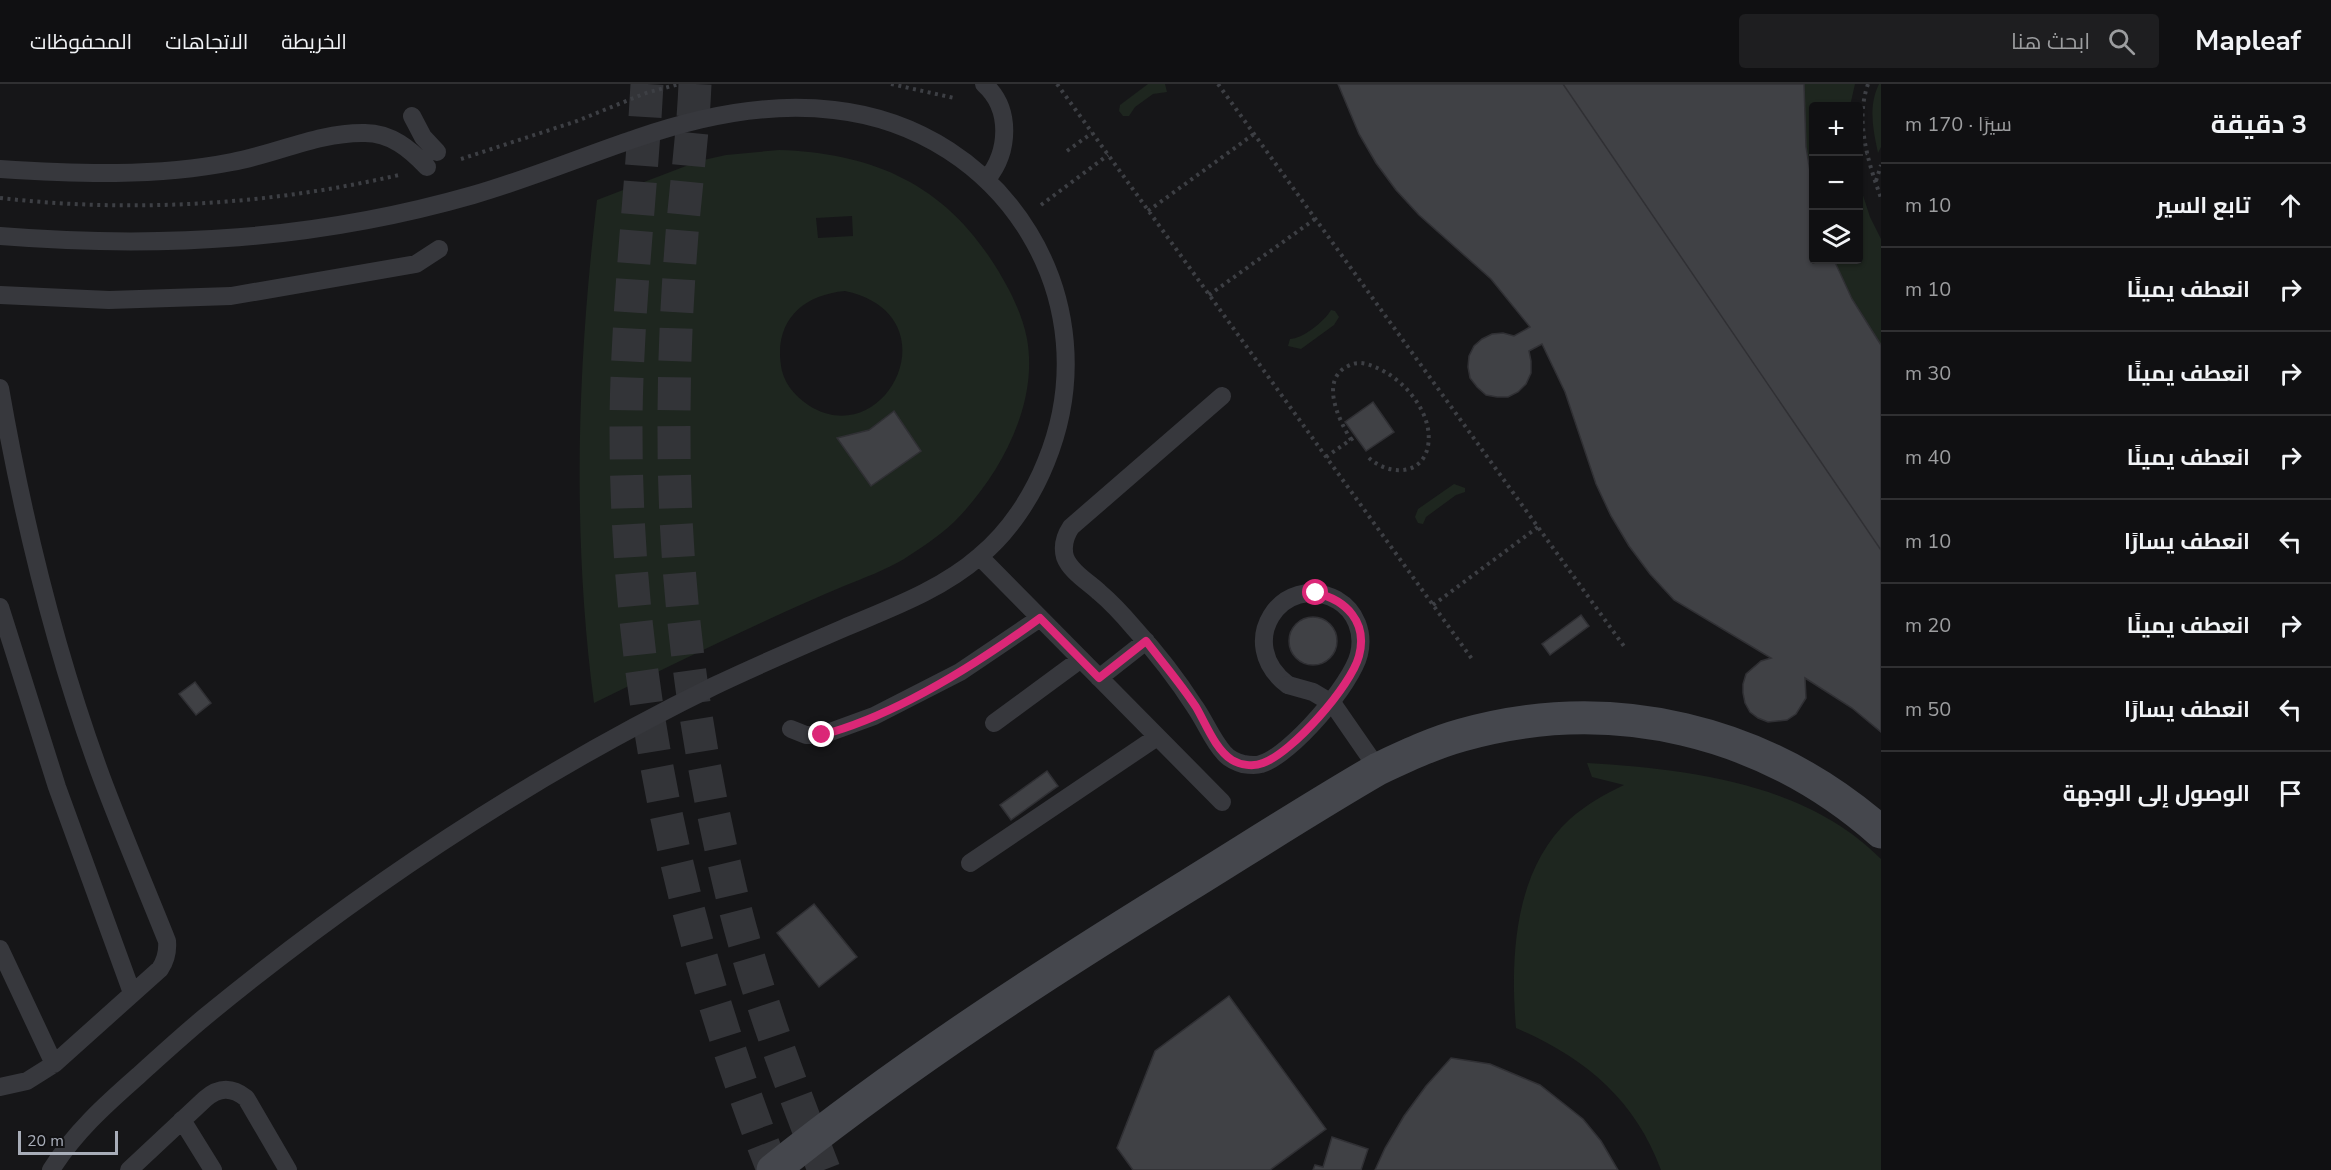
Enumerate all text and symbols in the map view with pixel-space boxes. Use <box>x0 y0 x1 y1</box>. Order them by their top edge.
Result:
search box <box>1739 14 2159 68</box>
text: Mapleaf <box>2195 22 2301 60</box>
icon: search <box>2105 25 2138 58</box>
text: ابحث هنا <box>2011 27 2090 57</box>
text: المحفوظات <box>30 28 132 56</box>
text: الاتجاهات <box>165 28 248 56</box>
text: الخريطة <box>281 28 347 56</box>
map controls <box>1809 102 1863 264</box>
button: + <box>1809 102 1863 156</box>
text: 3 دقيقة <box>2211 107 2307 142</box>
text: سيرًا · 170 m <box>1905 111 2012 138</box>
button: − <box>1809 156 1863 210</box>
icon: ahead <box>2274 189 2307 222</box>
text: تابع السير <box>2157 191 2250 221</box>
text: 10 m <box>1905 192 1951 219</box>
button: layers <box>1809 210 1863 264</box>
icon: right <box>2274 273 2307 306</box>
text: انعطف يمينًا <box>2127 275 2250 305</box>
text: 10 m <box>1905 276 1951 303</box>
icon: right <box>2274 357 2307 390</box>
text: انعطف يمينًا <box>2127 359 2250 389</box>
text: 30 m <box>1905 360 1951 387</box>
icon: right <box>2274 441 2307 474</box>
text: انعطف يمينًا <box>2127 443 2250 473</box>
text: 40 m <box>1905 444 1951 471</box>
icon: left <box>2274 525 2307 558</box>
text: انعطف يسارًا <box>2124 527 2250 557</box>
text: 10 m <box>1905 528 1951 555</box>
route start <box>1302 579 1328 605</box>
icon: right <box>2274 609 2307 642</box>
text: انعطف يمينًا <box>2127 611 2250 641</box>
text: 20 m <box>1905 612 1951 639</box>
icon: left <box>2274 693 2307 726</box>
text: انعطف يسارًا <box>2124 695 2250 725</box>
text: 50 m <box>1905 696 1951 723</box>
route end <box>808 721 834 747</box>
icon: arrive <box>2274 777 2307 810</box>
text: الوصول إلى الوجهة <box>2063 779 2250 809</box>
scale bar <box>18 1128 118 1156</box>
text: 20 m <box>27 1130 64 1152</box>

